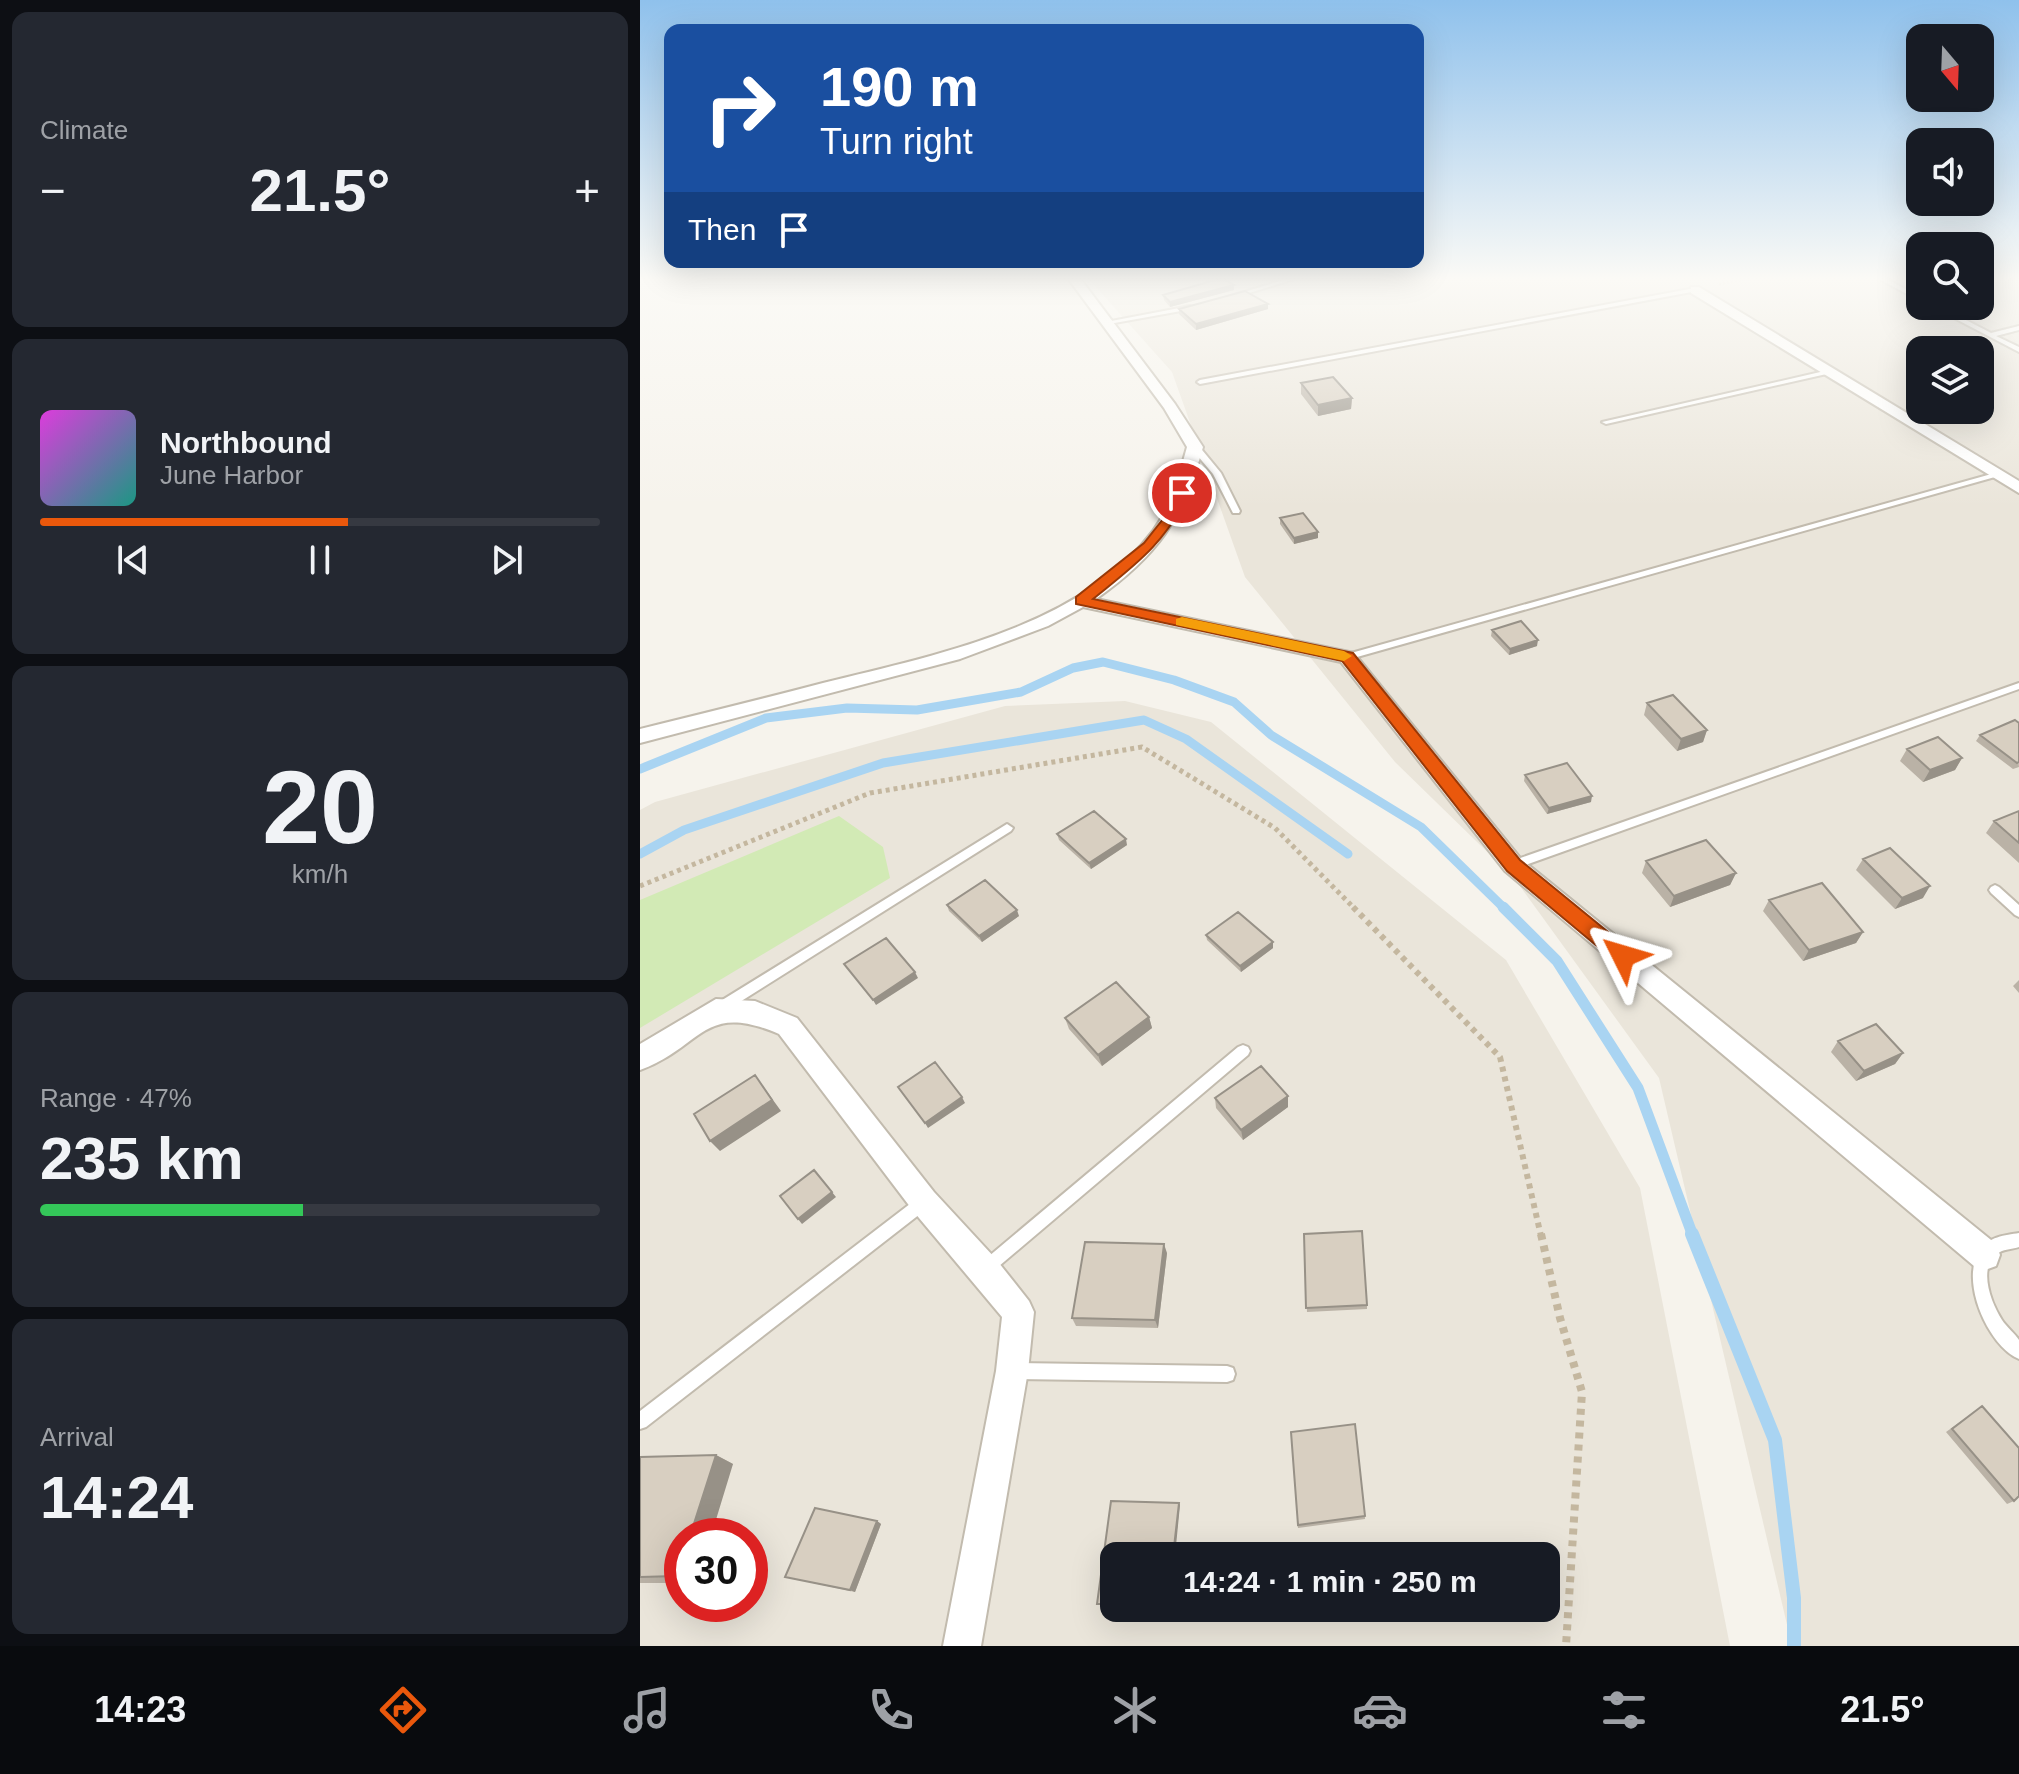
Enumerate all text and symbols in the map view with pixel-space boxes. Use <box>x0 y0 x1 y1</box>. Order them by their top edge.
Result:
north arrow <box>1906 24 1994 112</box>
map controls <box>1906 24 1994 424</box>
text: 190 m <box>820 55 979 118</box>
icon: right <box>688 56 792 160</box>
text: Climate <box>40 115 128 145</box>
text: Turn right <box>820 121 973 162</box>
button: sound <box>1906 128 1994 216</box>
text: 21.5° <box>250 157 390 224</box>
text: − <box>40 166 66 215</box>
text: + <box>574 166 600 215</box>
icon: arrive <box>772 208 816 252</box>
text: Then <box>688 213 756 246</box>
button: search <box>1906 232 1994 320</box>
button: layers <box>1906 336 1994 424</box>
text: Northbound <box>160 426 332 459</box>
pin <box>1148 459 1216 527</box>
text: June Harbor <box>160 460 303 490</box>
icon: arrive <box>1160 471 1204 515</box>
icon: previous <box>111 538 155 582</box>
icon: pause <box>298 538 342 582</box>
icon: next <box>485 538 529 582</box>
text: 20 <box>262 749 378 865</box>
text: km/h <box>292 859 348 889</box>
position arrow <box>1581 914 1665 998</box>
text: Range · 47% <box>40 1083 192 1113</box>
text: 235 km <box>40 1125 244 1192</box>
text: Arrival <box>40 1422 114 1452</box>
text: 14:24 <box>40 1464 193 1531</box>
speed limit sign: 30 <box>664 1518 768 1622</box>
text: 14:24 · 1 min · 250 m <box>1183 1565 1477 1598</box>
icon: directions <box>375 1682 431 1738</box>
icon: music <box>619 1682 675 1738</box>
icon: phone <box>863 1682 919 1738</box>
icon: climate <box>1107 1682 1163 1738</box>
icon: car <box>1352 1682 1408 1738</box>
icon: filters <box>1596 1682 1652 1738</box>
text: 14:23 <box>94 1689 186 1730</box>
text: 21.5° <box>1840 1689 1925 1730</box>

